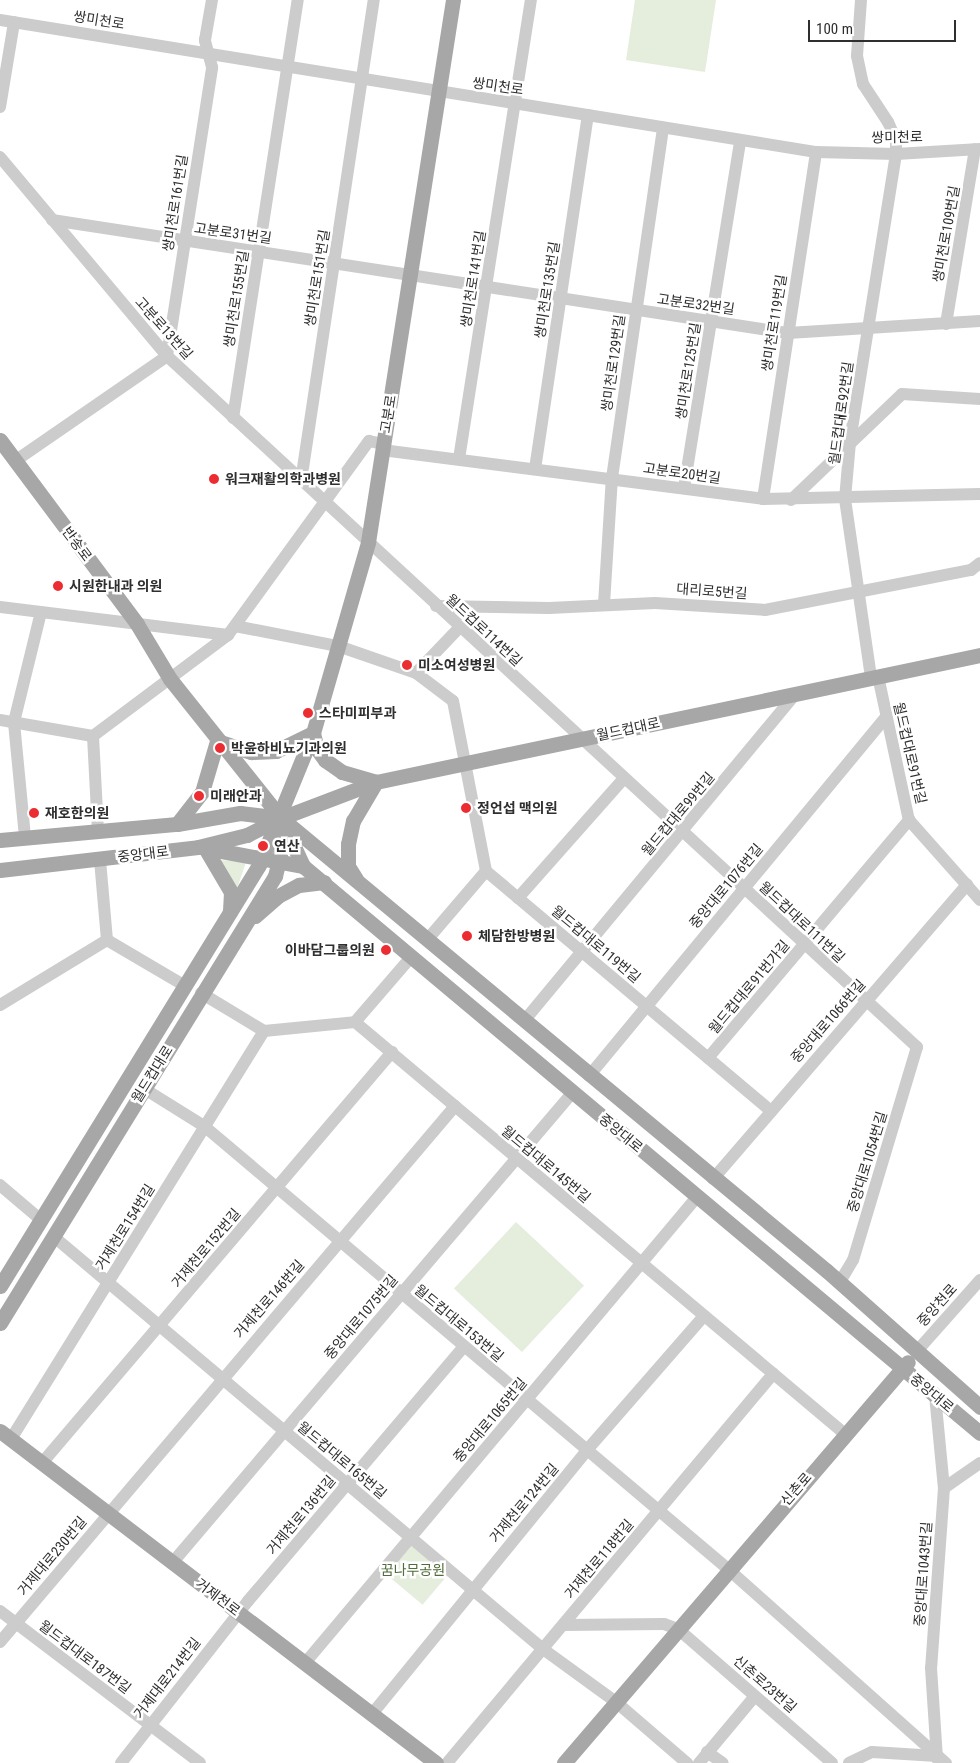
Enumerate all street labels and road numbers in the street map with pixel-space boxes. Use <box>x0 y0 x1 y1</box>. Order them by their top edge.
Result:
street label: 쌍미천로 <box>72 8 126 32</box>
street label: 쌍미천로 <box>471 74 525 98</box>
street label: 쌍미천로 <box>871 128 923 146</box>
street label: 쌍미천로161번길 <box>159 153 191 253</box>
street label: 쌍미천로109번길 <box>929 184 963 284</box>
street label: 고분로31번길 <box>193 219 273 247</box>
street label: 쌍미천로151번길 <box>301 228 333 328</box>
street label: 쌍미천로141번길 <box>457 229 489 329</box>
street label: 쌍미천로135번길 <box>531 240 563 340</box>
street label: 쌍미천로155번길 <box>220 249 252 349</box>
street label: 쌍미천로119번길 <box>758 273 790 373</box>
street label: 고분로32번길 <box>656 290 736 318</box>
street label: 고분로13번길 <box>132 293 196 363</box>
street label: 쌍미천로129번길 <box>598 313 628 413</box>
street label: 쌍미천로125번길 <box>672 321 704 421</box>
street label: 월드컵대로92번길 <box>825 360 857 466</box>
street label: 고분로 <box>377 394 399 434</box>
street label: 고분로20번길 <box>642 459 722 487</box>
street label: 반송로 <box>59 524 95 564</box>
street label: 대리로5번길 <box>676 580 748 602</box>
street label: 월드컵로114번길 <box>442 590 526 670</box>
street label: 월드컵대로91번길 <box>890 700 930 806</box>
street label: 월드컵대로 <box>595 714 661 744</box>
street label: 월드컵대로99번길 <box>638 769 718 859</box>
street label: 중앙대로1076번길 <box>686 840 766 932</box>
street label: 중앙대로 <box>116 843 170 865</box>
street label: 월드컵대로111번길 <box>756 878 848 966</box>
street label: 월드컵대로119번길 <box>548 902 644 986</box>
street label: 월드컵대로91번가길 <box>705 937 793 1037</box>
street label: 중앙대로1066번길 <box>787 976 869 1066</box>
street label: 월드컵대로 <box>128 1042 176 1106</box>
street label: 중앙대로1054번길 <box>844 1109 890 1215</box>
street label: 중앙대로 <box>596 1110 646 1156</box>
street label: 월드컵대로145번길 <box>498 1122 594 1206</box>
street label: 거제천로154번길 <box>92 1181 158 1273</box>
street label: 거제천로152번길 <box>168 1205 244 1291</box>
street label: 거제천로146번길 <box>231 1257 307 1341</box>
street label: 중앙대로1075번길 <box>321 1271 401 1363</box>
street label: 중앙천로 <box>914 1280 960 1330</box>
street label: 월드컵대로153번길 <box>411 1281 507 1365</box>
street label: 중앙대로 <box>907 1370 957 1416</box>
street label: 중앙대로1065번길 <box>450 1374 530 1466</box>
street label: 월드컵대로165번길 <box>294 1418 390 1502</box>
street label: 거제천로124번길 <box>486 1460 562 1546</box>
street label: 신촌로 <box>777 1469 815 1509</box>
street label: 거제천로136번길 <box>263 1472 339 1558</box>
street label: 거제대로230번길 <box>14 1513 90 1599</box>
street label: 거제천로118번길 <box>561 1516 637 1602</box>
street label: 중앙대로1043번길 <box>911 1521 935 1627</box>
street label: 거제천로 <box>192 1575 244 1619</box>
street label: 월드컵대로187번길 <box>36 1617 134 1697</box>
street label: 거제대로214번길 <box>130 1634 204 1722</box>
street label: 신촌로23번길 <box>730 1652 800 1716</box>

